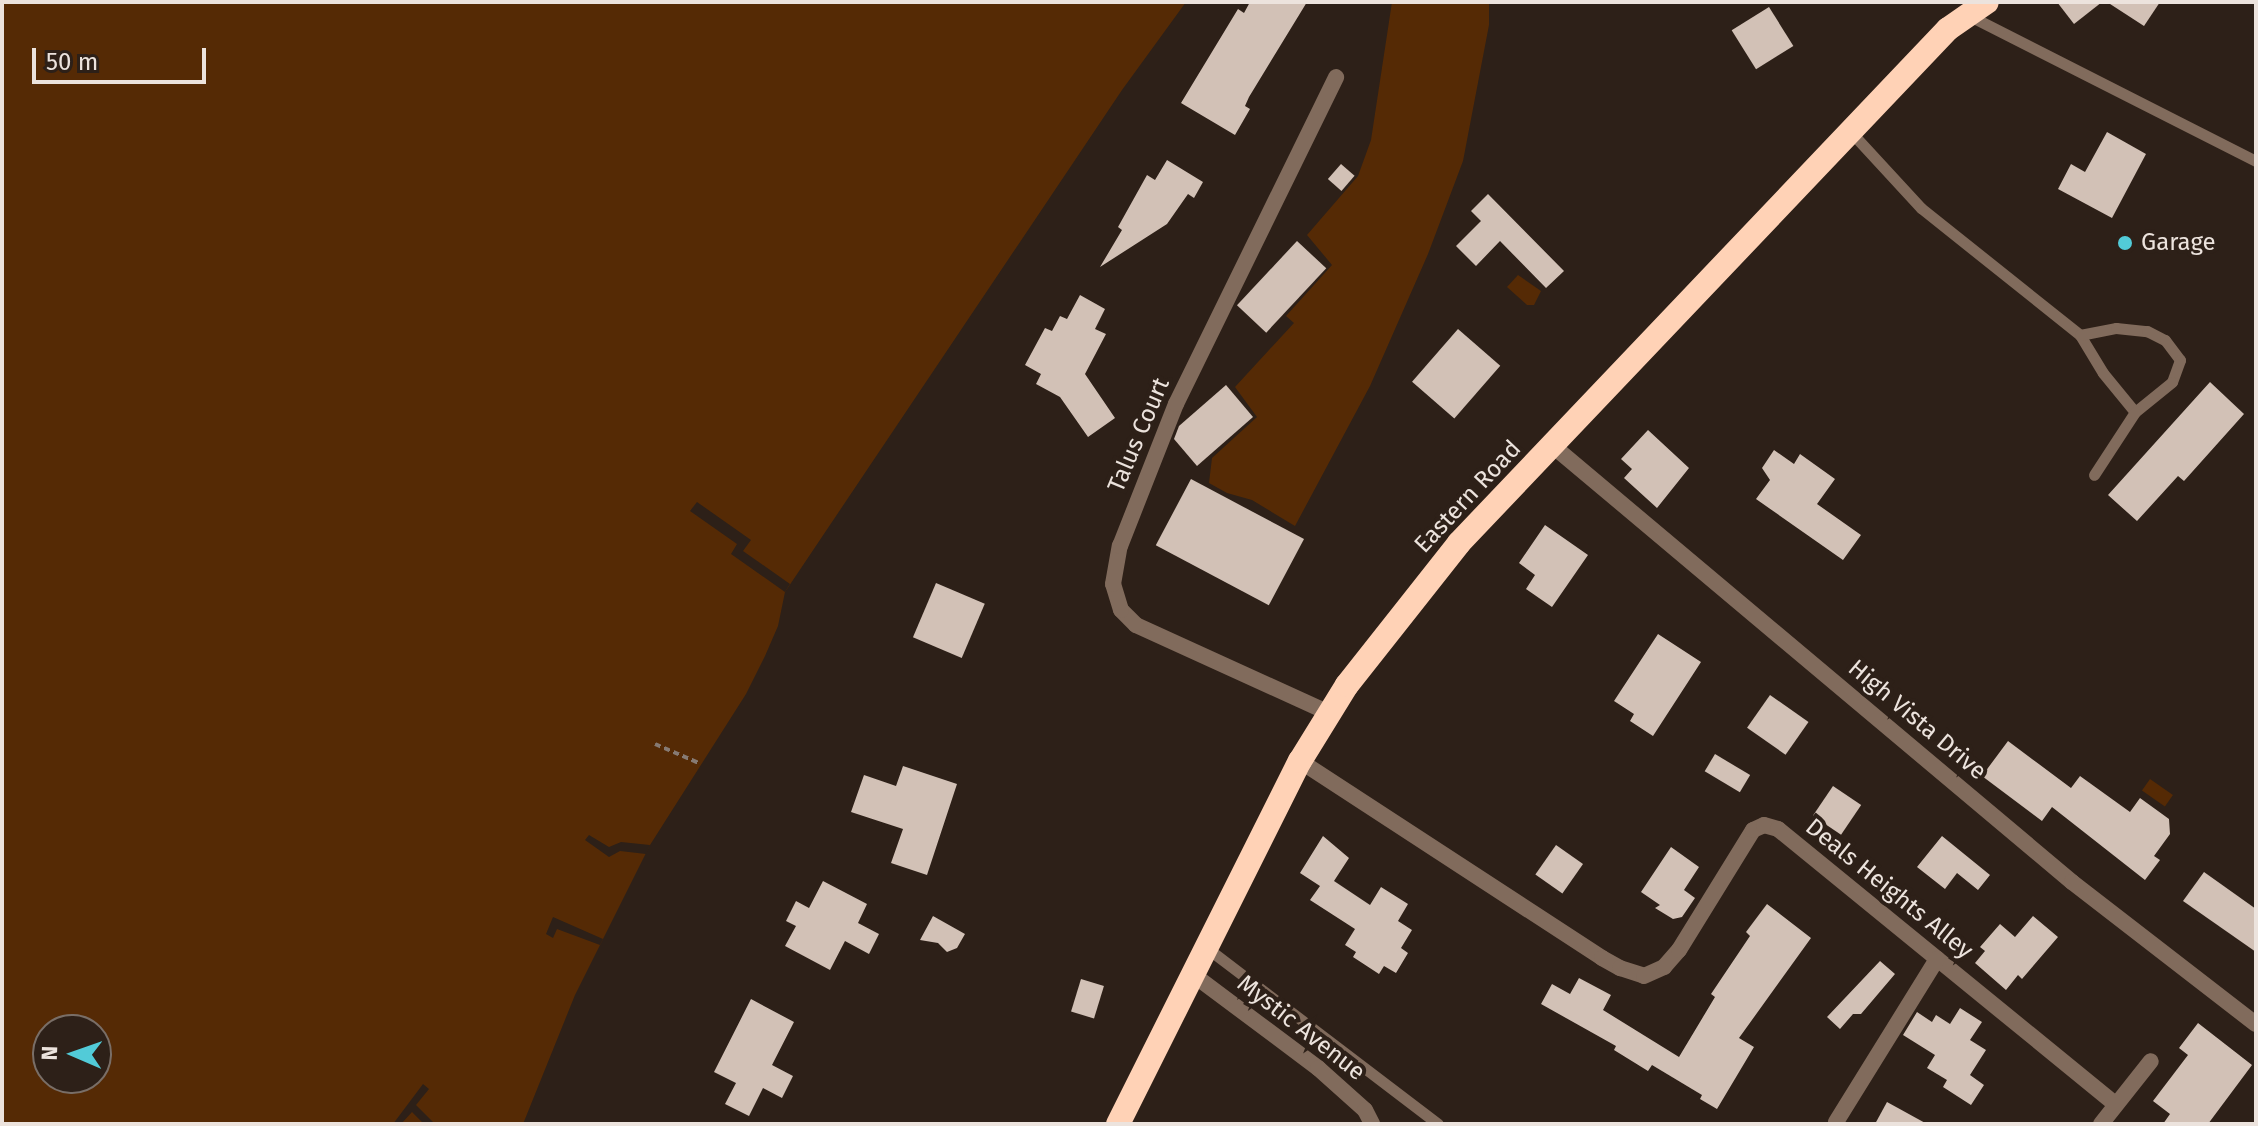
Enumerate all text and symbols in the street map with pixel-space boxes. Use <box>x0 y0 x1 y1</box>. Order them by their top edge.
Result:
scale bar <box>36 32 210 82</box>
text: 50 m <box>46 48 98 76</box>
place label: Garage <box>2141 229 2216 257</box>
marker: Garage <box>2116 234 2134 252</box>
street label: Talus Court <box>1102 373 1176 497</box>
street label: Eastern Road <box>1409 435 1527 559</box>
street label: High Vista Drive <box>1842 654 1992 786</box>
street label: Deals Heights Alley <box>1799 813 1979 965</box>
street label: Mystic Avenue <box>1231 969 1371 1087</box>
north arrow <box>32 1014 112 1094</box>
text: N <box>36 1045 63 1061</box>

